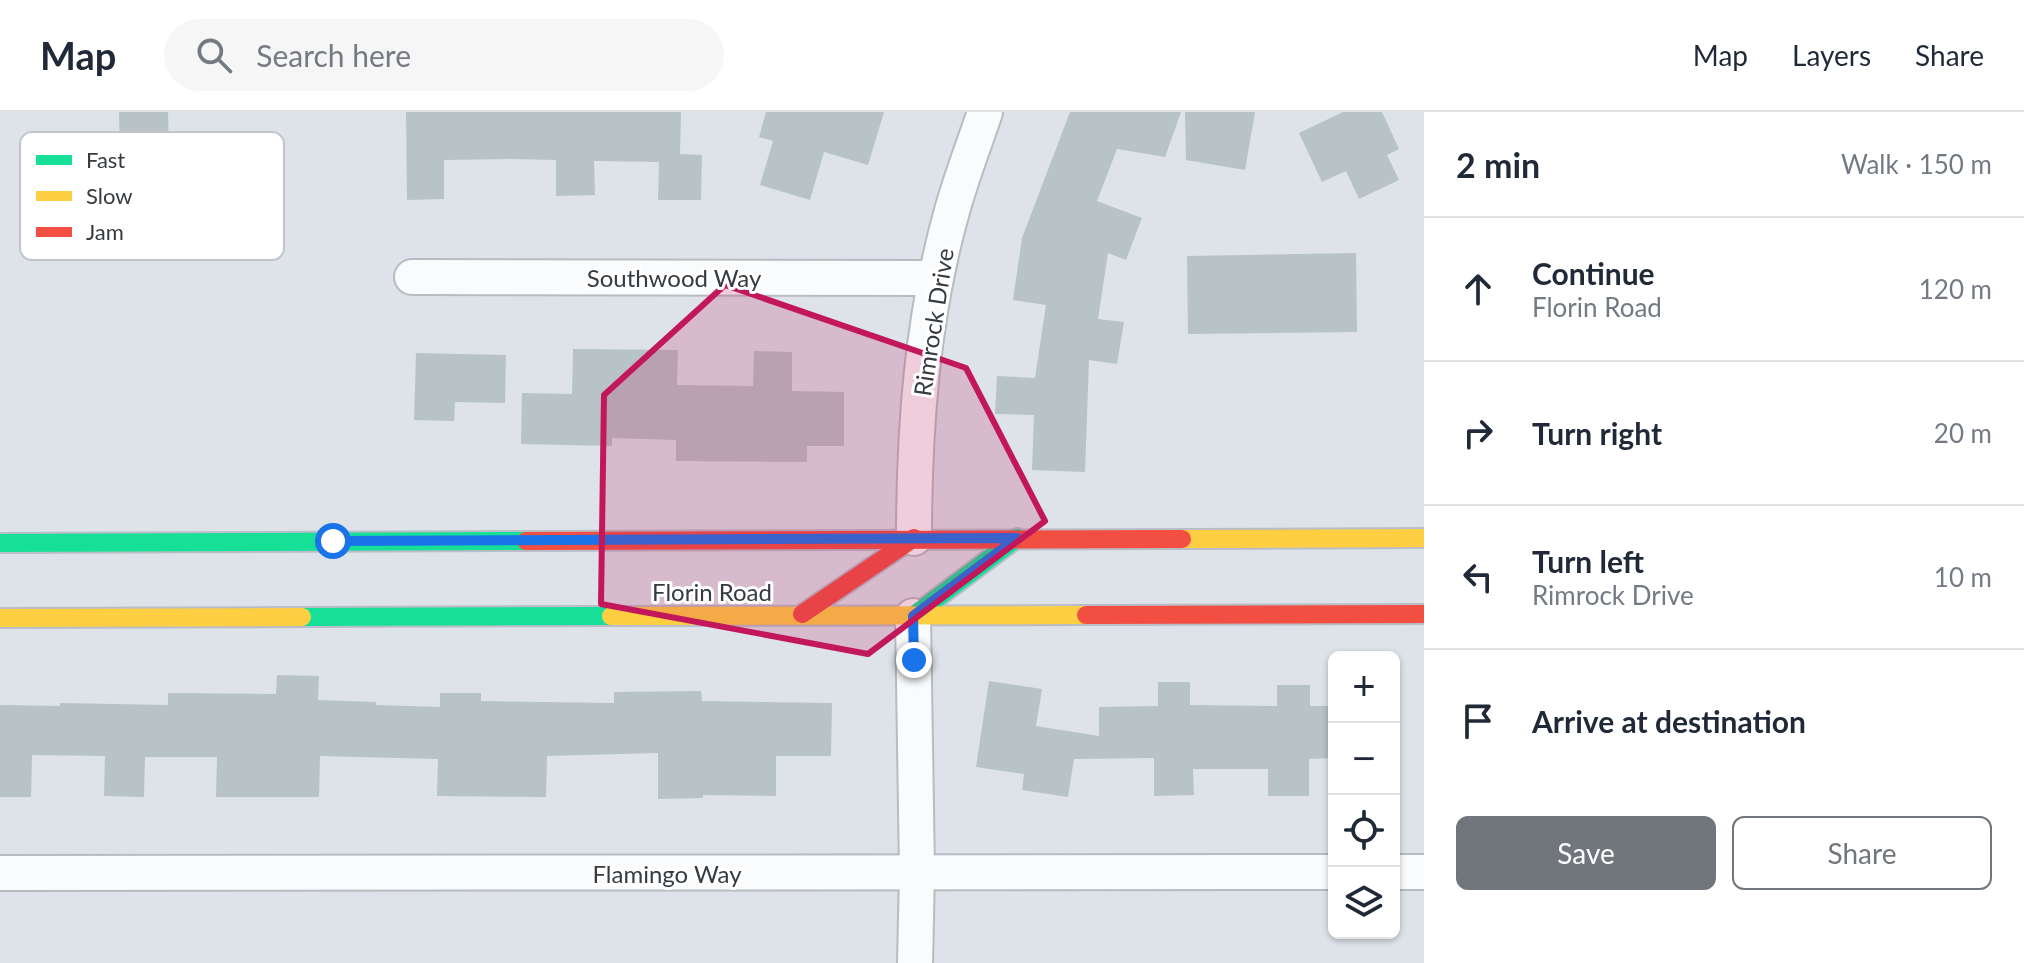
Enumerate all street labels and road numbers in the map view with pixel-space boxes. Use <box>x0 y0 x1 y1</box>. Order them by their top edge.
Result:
street label: Rimrock Drive <box>907 246 959 398</box>
street label: Southwood Way <box>587 263 762 292</box>
street label: Florin Road <box>652 577 772 606</box>
street label: Flamingo Way <box>592 859 742 888</box>

